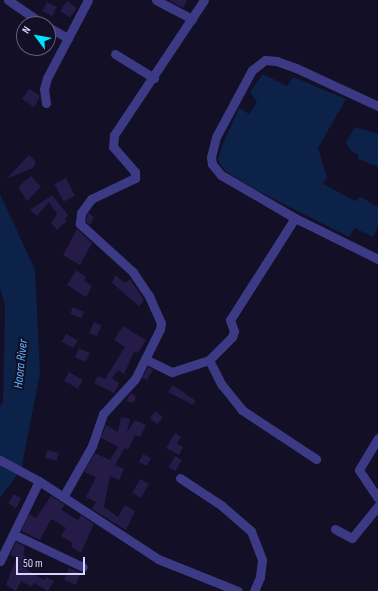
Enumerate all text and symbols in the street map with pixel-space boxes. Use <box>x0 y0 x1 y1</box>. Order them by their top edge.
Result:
north arrow <box>16 16 56 56</box>
text: N <box>19 24 33 36</box>
water label: Haora River <box>11 339 31 389</box>
scale bar <box>18 549 87 575</box>
text: 50 m <box>23 556 43 571</box>

